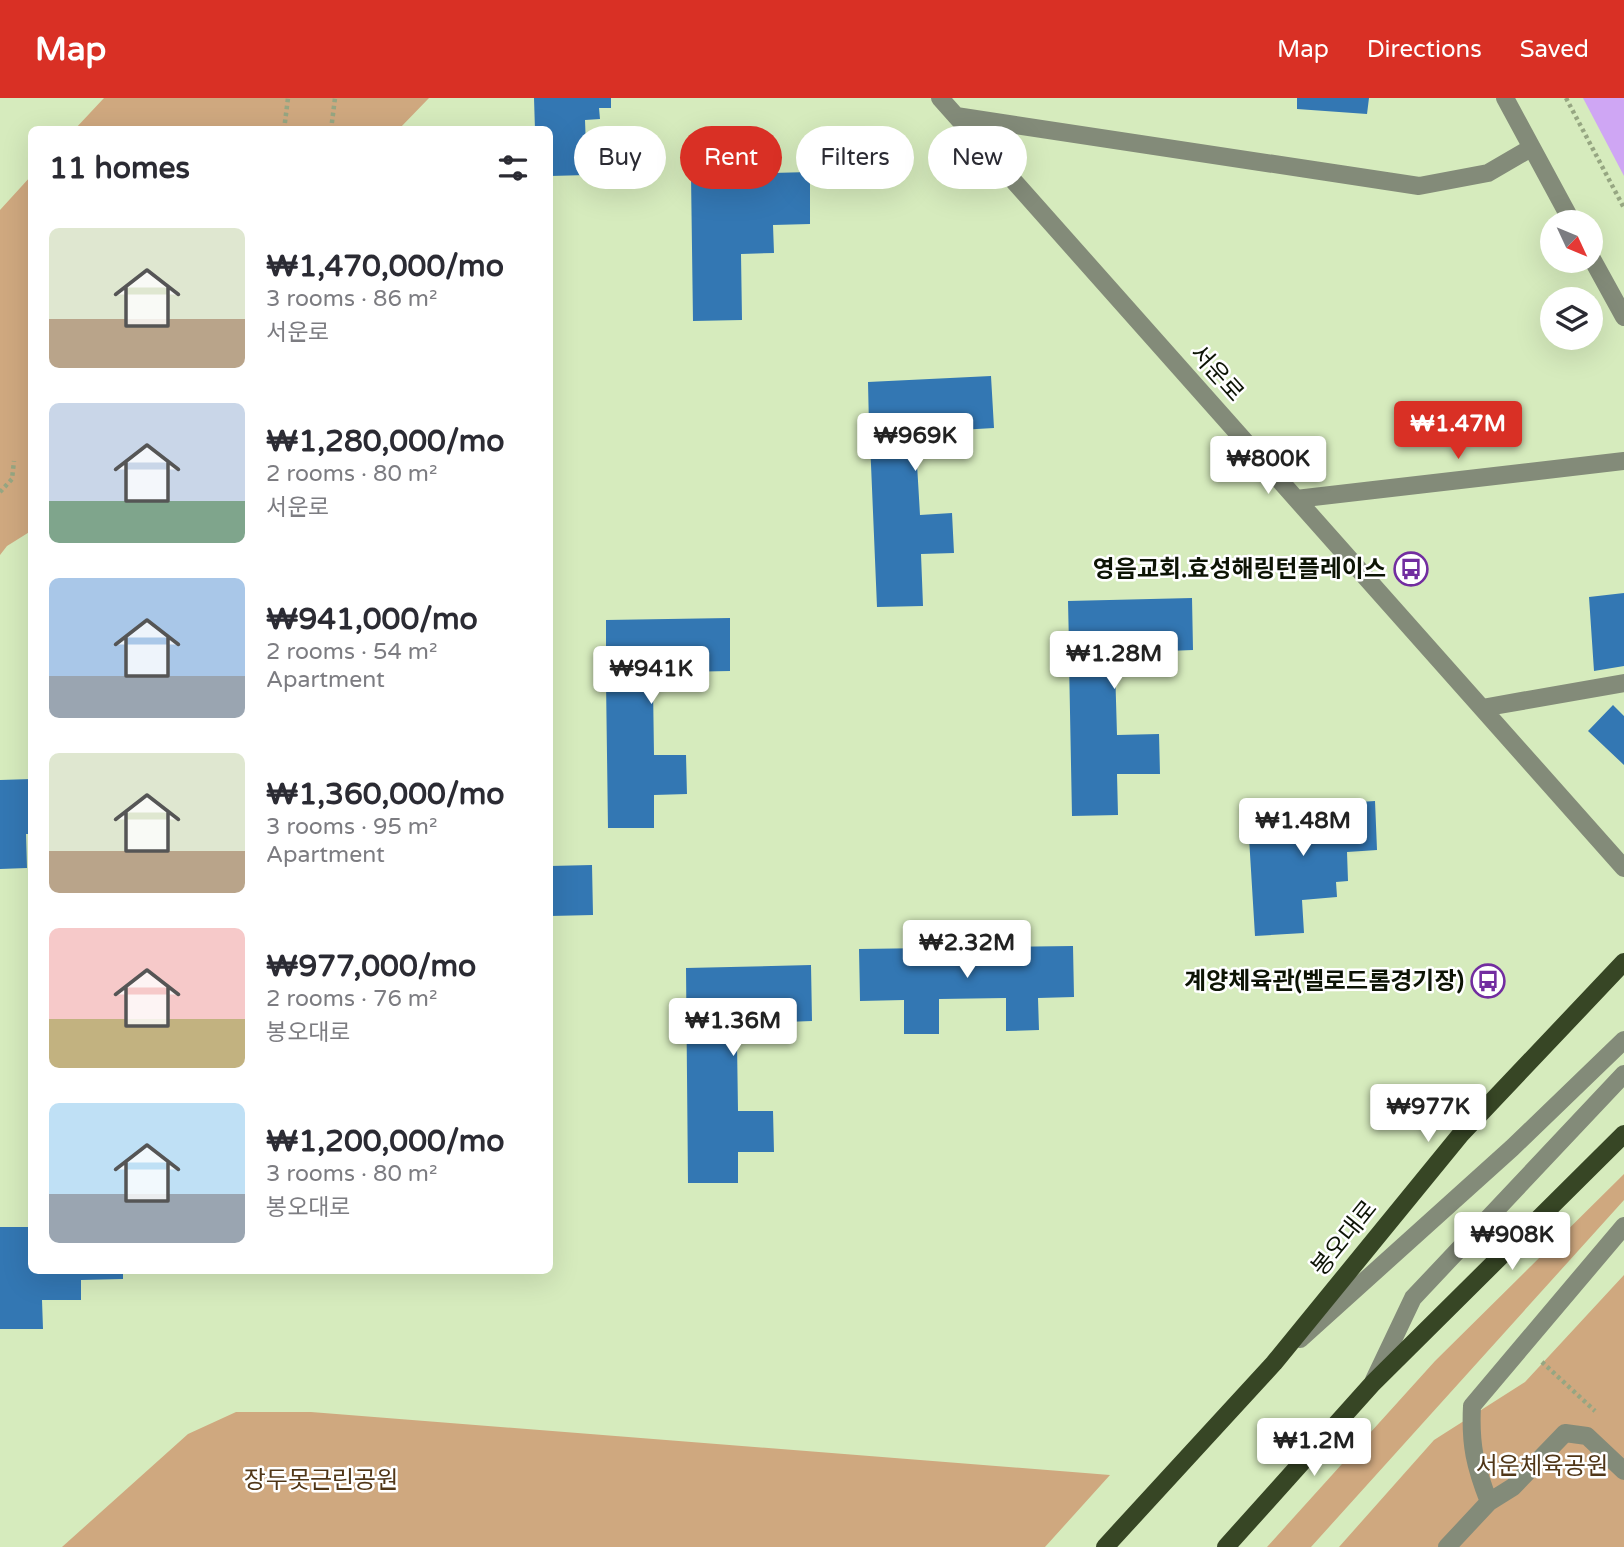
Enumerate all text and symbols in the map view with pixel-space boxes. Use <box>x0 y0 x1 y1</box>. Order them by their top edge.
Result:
text: Map <box>35 30 106 69</box>
text: Map <box>1277 35 1329 64</box>
text: Directions <box>1367 35 1482 64</box>
text: Saved <box>1520 35 1589 64</box>
chip: Buy <box>574 126 666 189</box>
chip: Rent <box>680 126 782 189</box>
chip: Filters <box>796 126 914 189</box>
chip: New <box>928 126 1027 189</box>
icon: filters <box>494 149 532 187</box>
text: 11 homes <box>49 150 190 187</box>
north arrow <box>1540 210 1603 273</box>
map controls <box>1540 210 1603 350</box>
text: ₩1,470,000/mo <box>266 248 504 285</box>
icon: home <box>105 256 189 340</box>
text: 3 rooms · 86 m² <box>266 285 437 313</box>
button: layers <box>1540 287 1603 350</box>
text: 서운로 <box>266 319 329 347</box>
street label: 서운로 <box>1184 339 1250 408</box>
pin: ₩1.47M <box>1401 402 1515 461</box>
text: ₩1.47M <box>1410 410 1506 438</box>
pin: ₩969K <box>866 414 964 473</box>
text: ₩969K <box>873 422 957 450</box>
text: ₩1,280,000/mo <box>266 423 505 460</box>
icon: home <box>105 431 189 515</box>
pin: ₩800K <box>1219 436 1317 496</box>
text: ₩800K <box>1226 445 1310 473</box>
text: 2 rooms · 80 m² <box>266 460 437 488</box>
text: 서운로 <box>266 494 329 522</box>
bus stop icon: 영음교회.효성해링턴플레이스 <box>1392 550 1430 588</box>
place label: 영음교회.효성해링턴플레이스 <box>1093 555 1386 584</box>
text: ₩941,000/mo <box>266 601 478 638</box>
icon: home <box>105 606 189 690</box>
pin: ₩1.28M <box>1057 632 1171 691</box>
text: 2 rooms · 54 m² <box>266 638 437 666</box>
text: ₩1.28M <box>1066 640 1162 668</box>
pin: ₩941K <box>602 646 700 706</box>
text: ₩941K <box>609 655 693 683</box>
text: Apartment <box>266 666 385 694</box>
text: ₩1,360,000/mo <box>266 776 505 813</box>
icon: home <box>105 781 189 865</box>
pin: ₩1.48M <box>1246 798 1360 858</box>
text: ₩1.48M <box>1255 807 1351 835</box>
text: 3 rooms · 95 m² <box>266 813 437 841</box>
text: Apartment <box>266 841 385 869</box>
pin: ₩2.32M <box>910 920 1024 980</box>
text: ₩2.32M <box>919 929 1015 957</box>
text: ₩977,000/mo <box>266 948 476 985</box>
icon: home <box>105 956 189 1040</box>
bus stop icon: 계양체육관(벨로드롬경기장) <box>1469 962 1507 1000</box>
place label: 계양체육관(벨로드롬경기장) <box>1184 967 1464 996</box>
text: 2 rooms · 76 m² <box>266 985 437 1013</box>
pin: ₩1.36M <box>676 998 790 1058</box>
text: ₩1.36M <box>685 1007 781 1035</box>
text: 봉오대로 <box>266 1019 351 1047</box>
pin: ₩977K <box>1379 1084 1477 1144</box>
text: ₩977K <box>1386 1093 1470 1121</box>
text: ₩1,200,000/mo <box>266 1123 505 1160</box>
icon: home <box>105 1131 189 1215</box>
text: 3 rooms · 80 m² <box>266 1160 437 1188</box>
text: 봉오대로 <box>266 1194 351 1222</box>
street label: 봉오대로 <box>1305 1195 1383 1282</box>
pin: ₩908K <box>1463 1212 1561 1272</box>
text: ₩908K <box>1470 1221 1554 1249</box>
pin: ₩1.2M <box>1265 1418 1363 1478</box>
text: ₩1.2M <box>1273 1427 1355 1455</box>
park label: 서운체육공원 <box>1476 1452 1608 1481</box>
park label: 장두못근린공원 <box>244 1466 398 1495</box>

